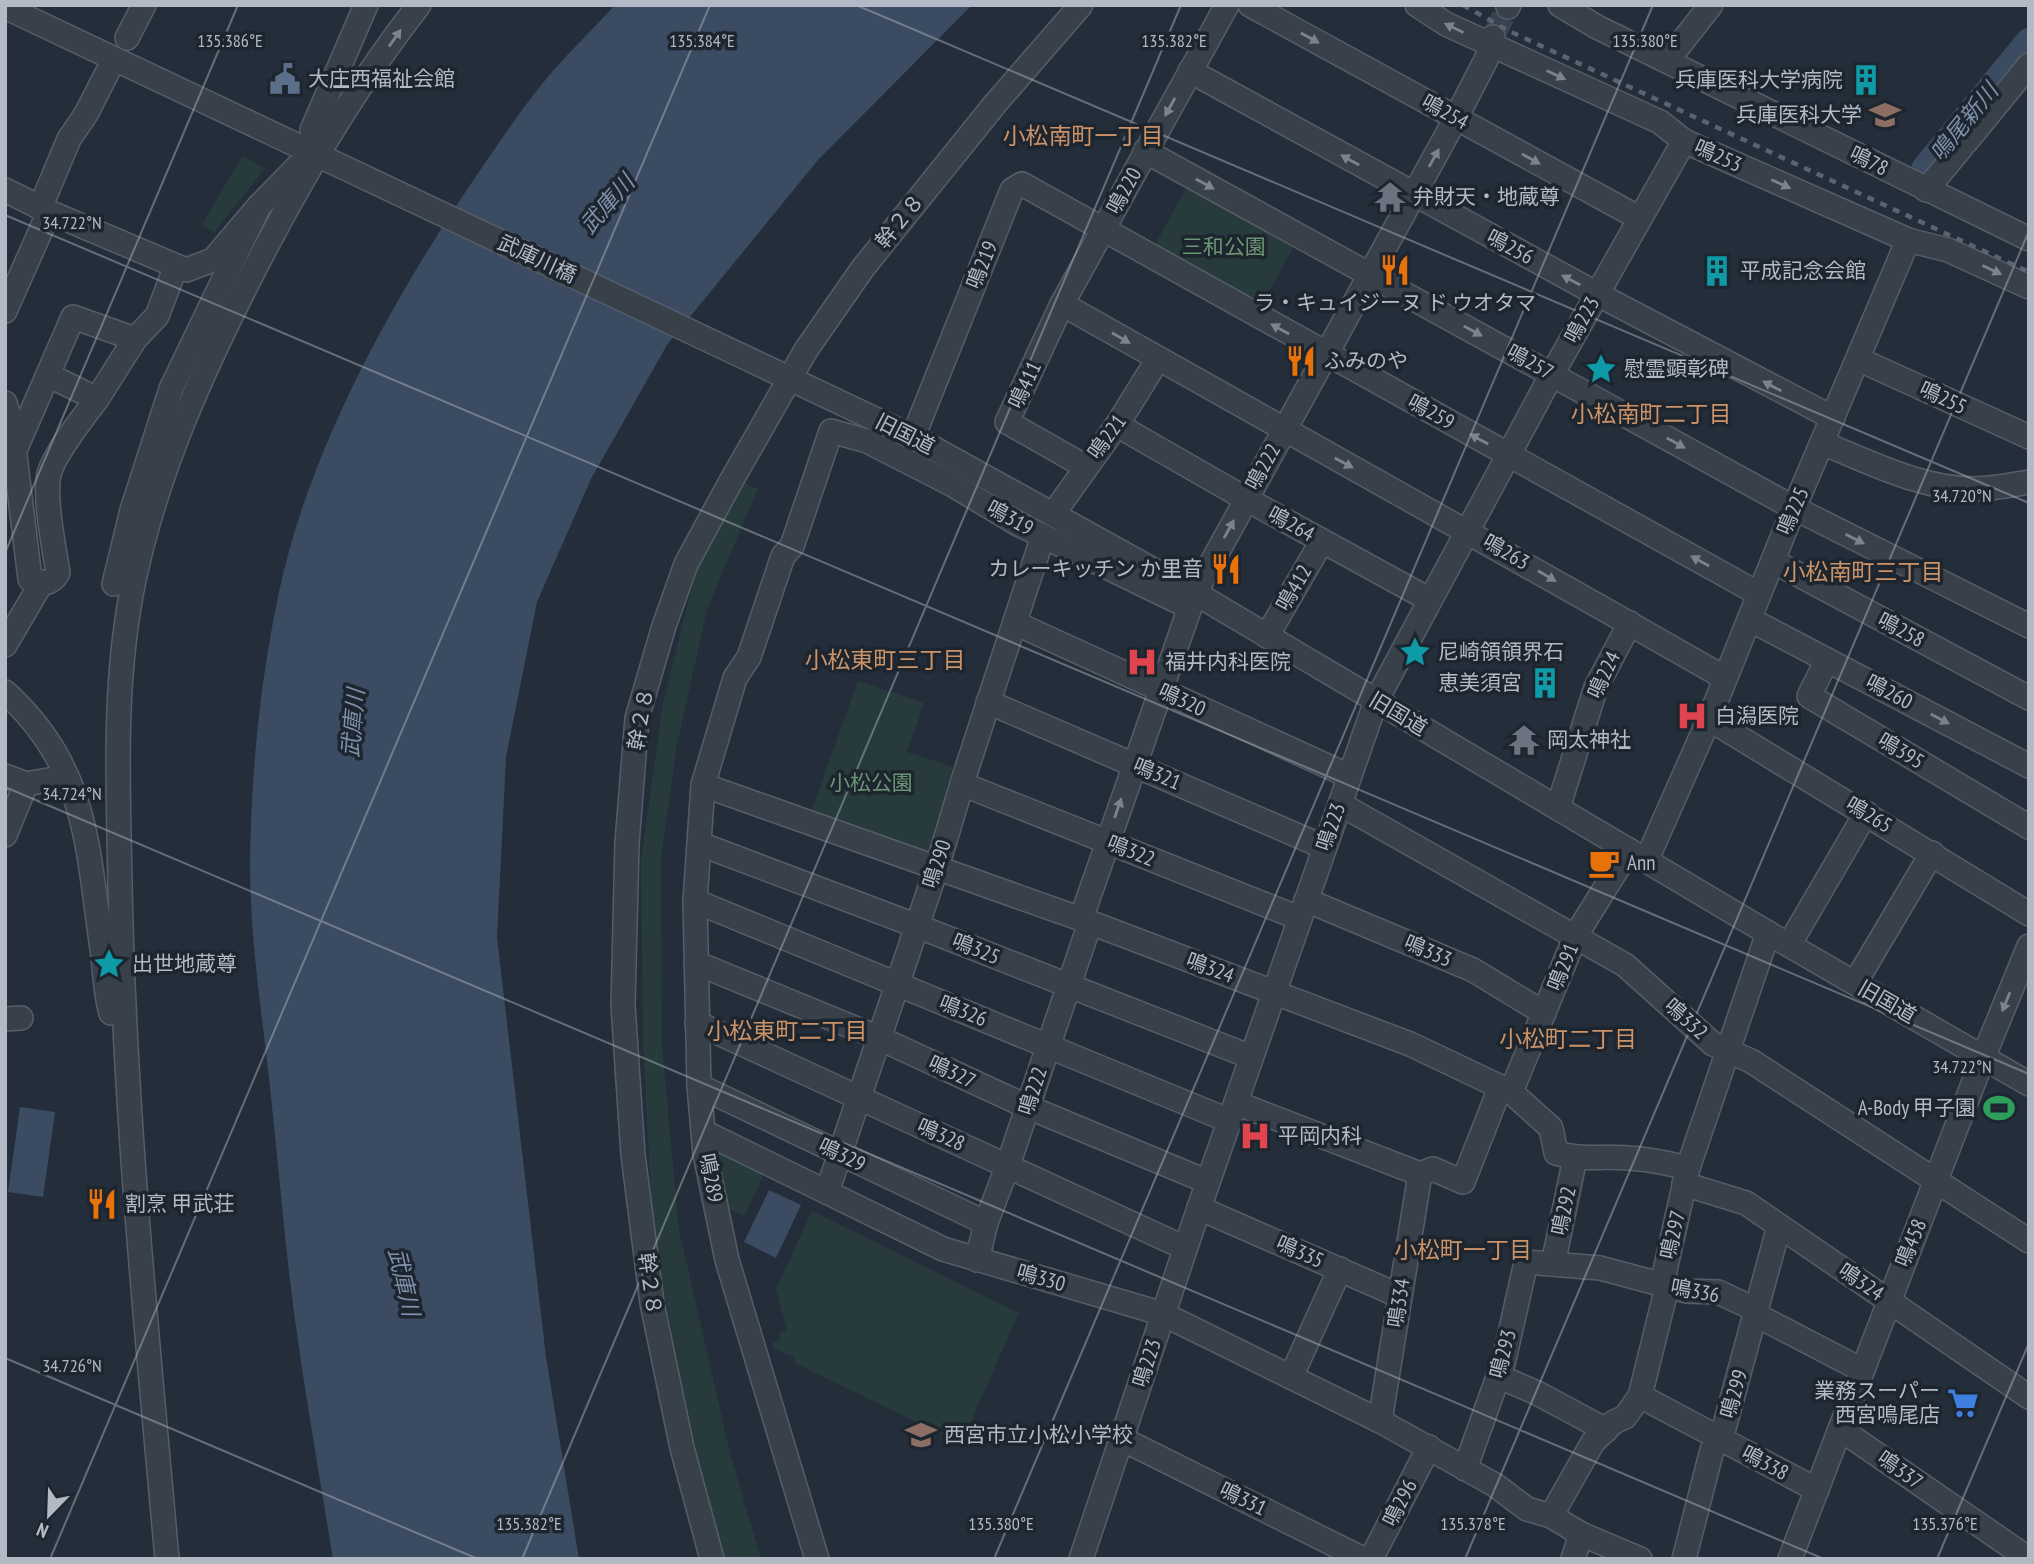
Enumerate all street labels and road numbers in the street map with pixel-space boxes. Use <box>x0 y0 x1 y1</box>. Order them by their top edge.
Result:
street label: 鳴254 <box>1417 88 1474 136</box>
street label: 鳴253 <box>1690 133 1746 178</box>
street label: 鳴78 <box>1845 140 1893 181</box>
street label: 鳴220 <box>1100 163 1147 219</box>
street label: 幹２８ <box>869 188 930 254</box>
street label: 鳴256 <box>1482 223 1538 270</box>
street label: 武庫川橋 <box>493 229 581 289</box>
street label: 鳴219 <box>960 237 1003 293</box>
street label: 鳴223 <box>1558 292 1605 348</box>
street label: 鳴257 <box>1502 338 1558 385</box>
street label: 鳴411 <box>1002 357 1047 413</box>
street label: 鳴255 <box>1915 375 1971 420</box>
street label: 鳴259 <box>1403 388 1459 435</box>
street label: 旧国道 <box>871 407 939 460</box>
street label: 鳴221 <box>1081 409 1132 465</box>
street label: 鳴222 <box>1239 439 1286 495</box>
street label: 鳴225 <box>1770 483 1815 539</box>
street label: 鳴319 <box>982 494 1038 541</box>
street label: 鳴264 <box>1263 500 1320 548</box>
street label: 鳴263 <box>1478 528 1534 576</box>
street label: 鳴412 <box>1270 560 1318 616</box>
street label: 鳴258 <box>1873 606 1929 653</box>
street label: 鳴224 <box>1581 646 1626 703</box>
street label: 鳴260 <box>1861 668 1917 715</box>
street label: 鳴320 <box>1154 677 1210 722</box>
street label: 幹２８ <box>622 686 659 752</box>
street label: 旧国道 <box>1364 686 1432 741</box>
street label: 鳴395 <box>1873 726 1929 775</box>
street label: 鳴321 <box>1129 751 1185 796</box>
street label: 鳴265 <box>1841 790 1897 839</box>
street label: 鳴223 <box>1310 799 1351 855</box>
street label: 鳴322 <box>1103 829 1159 872</box>
street label: 鳴290 <box>916 836 957 891</box>
street label: 鳴325 <box>948 927 1004 970</box>
street label: 鳴333 <box>1400 928 1456 973</box>
street label: 鳴291 <box>1541 939 1584 995</box>
street label: 鳴324 <box>1182 946 1239 989</box>
street label: 旧国道 <box>1853 974 1921 1029</box>
street label: 鳴326 <box>935 989 991 1032</box>
street label: 鳴332 <box>1659 992 1714 1045</box>
street label: 鳴327 <box>924 1049 980 1094</box>
street label: 鳴222 <box>1012 1063 1053 1118</box>
street label: 鳴328 <box>913 1112 969 1157</box>
street label: 鳴329 <box>814 1132 870 1178</box>
street label: 鳴289 <box>694 1151 729 1205</box>
street label: 鳴292 <box>1545 1184 1582 1238</box>
street label: 鳴297 <box>1654 1208 1691 1262</box>
street label: 鳴458 <box>1889 1215 1932 1271</box>
street label: 鳴335 <box>1272 1229 1328 1274</box>
street label: 幹２８ <box>633 1251 668 1317</box>
street label: 鳴324 <box>1833 1257 1890 1307</box>
street label: 鳴330 <box>1014 1258 1069 1297</box>
street label: 鳴336 <box>1668 1273 1722 1308</box>
street label: 鳴334 <box>1381 1276 1416 1329</box>
street label: 鳴293 <box>1483 1327 1522 1381</box>
street label: 鳴223 <box>1126 1335 1167 1390</box>
street label: 鳴299 <box>1714 1366 1753 1421</box>
street label: 鳴338 <box>1737 1439 1793 1486</box>
street label: 鳴337 <box>1872 1444 1928 1495</box>
street label: 鳴296 <box>1376 1475 1423 1531</box>
street label: 鳴331 <box>1215 1476 1271 1522</box>

